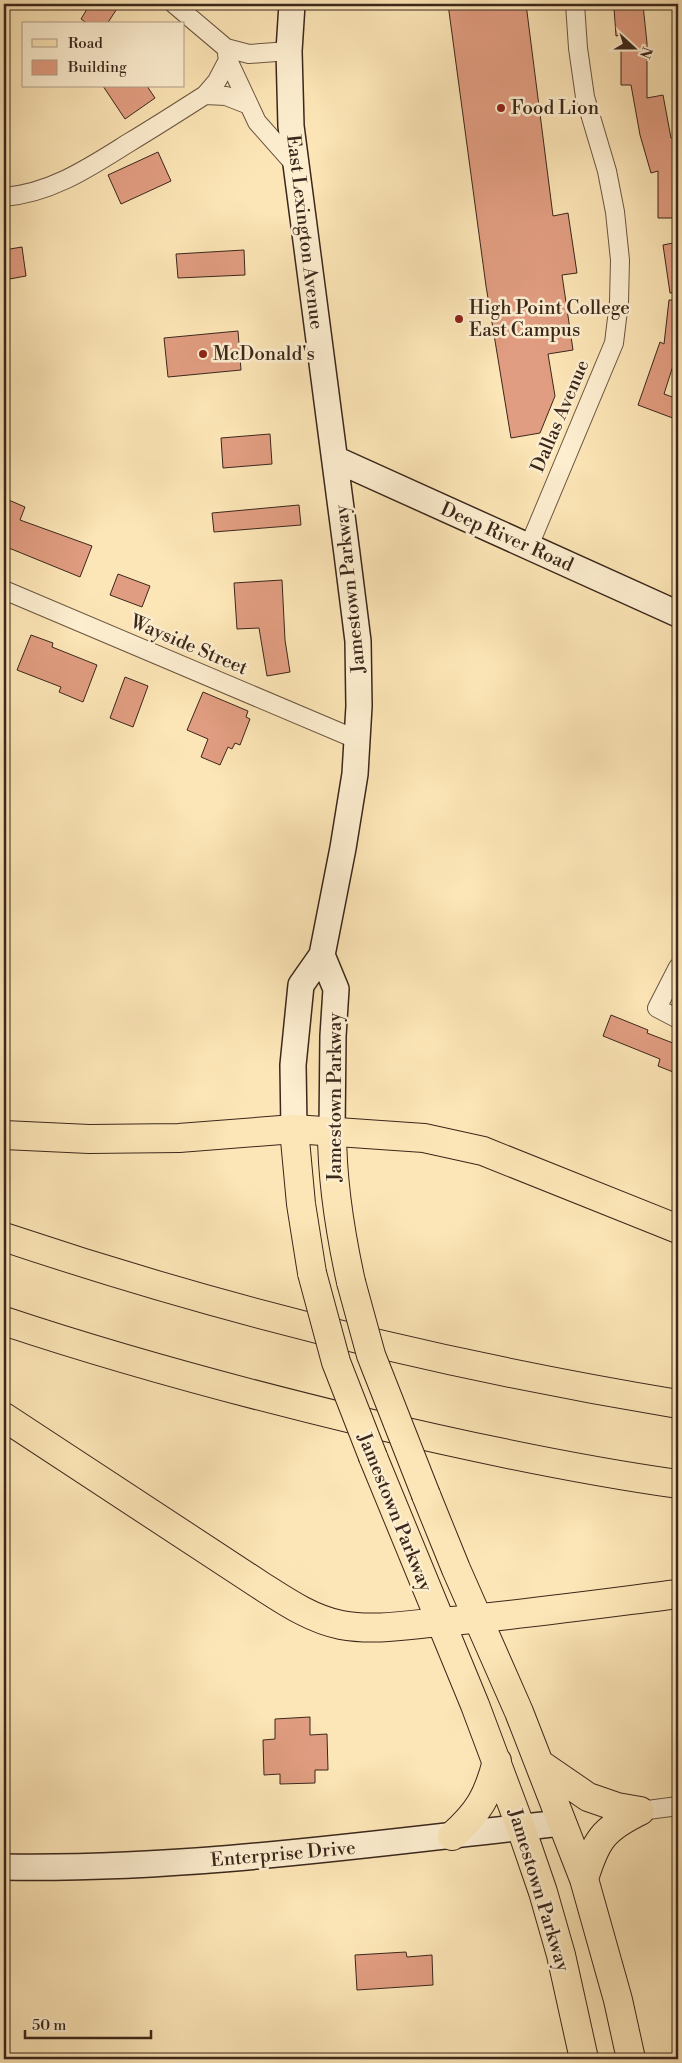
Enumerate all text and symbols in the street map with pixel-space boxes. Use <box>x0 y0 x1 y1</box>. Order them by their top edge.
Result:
legend <box>22 22 185 88</box>
north arrow <box>610 22 660 72</box>
text: Road <box>68 34 103 53</box>
text: N <box>635 44 656 61</box>
text: Building <box>67 58 127 77</box>
place label: Food Lion <box>511 96 599 120</box>
marker: Food Lion <box>495 102 507 114</box>
street label: East Lexington Avenue <box>281 133 329 331</box>
place label: High Point College East Campus <box>469 296 630 342</box>
marker: High Point College East Campus <box>453 313 465 325</box>
place label: McDonald's <box>213 342 315 366</box>
marker: McDonald's <box>197 348 209 360</box>
street label: Dallas Avenue <box>525 356 595 476</box>
street label: Deep River Road <box>437 497 577 577</box>
street label: Jamestown Parkway <box>329 503 371 675</box>
street label: Wayside Street <box>126 609 252 681</box>
street label: Jamestown Parkway <box>323 1012 347 1182</box>
street label: Jamestown Parkway <box>352 1428 438 1596</box>
street label: Jamestown Parkway <box>503 1805 575 1975</box>
street label: Enterprise Drive <box>210 1836 356 1872</box>
scale bar <box>25 2008 151 2040</box>
text: 50 m <box>32 2016 66 2035</box>

